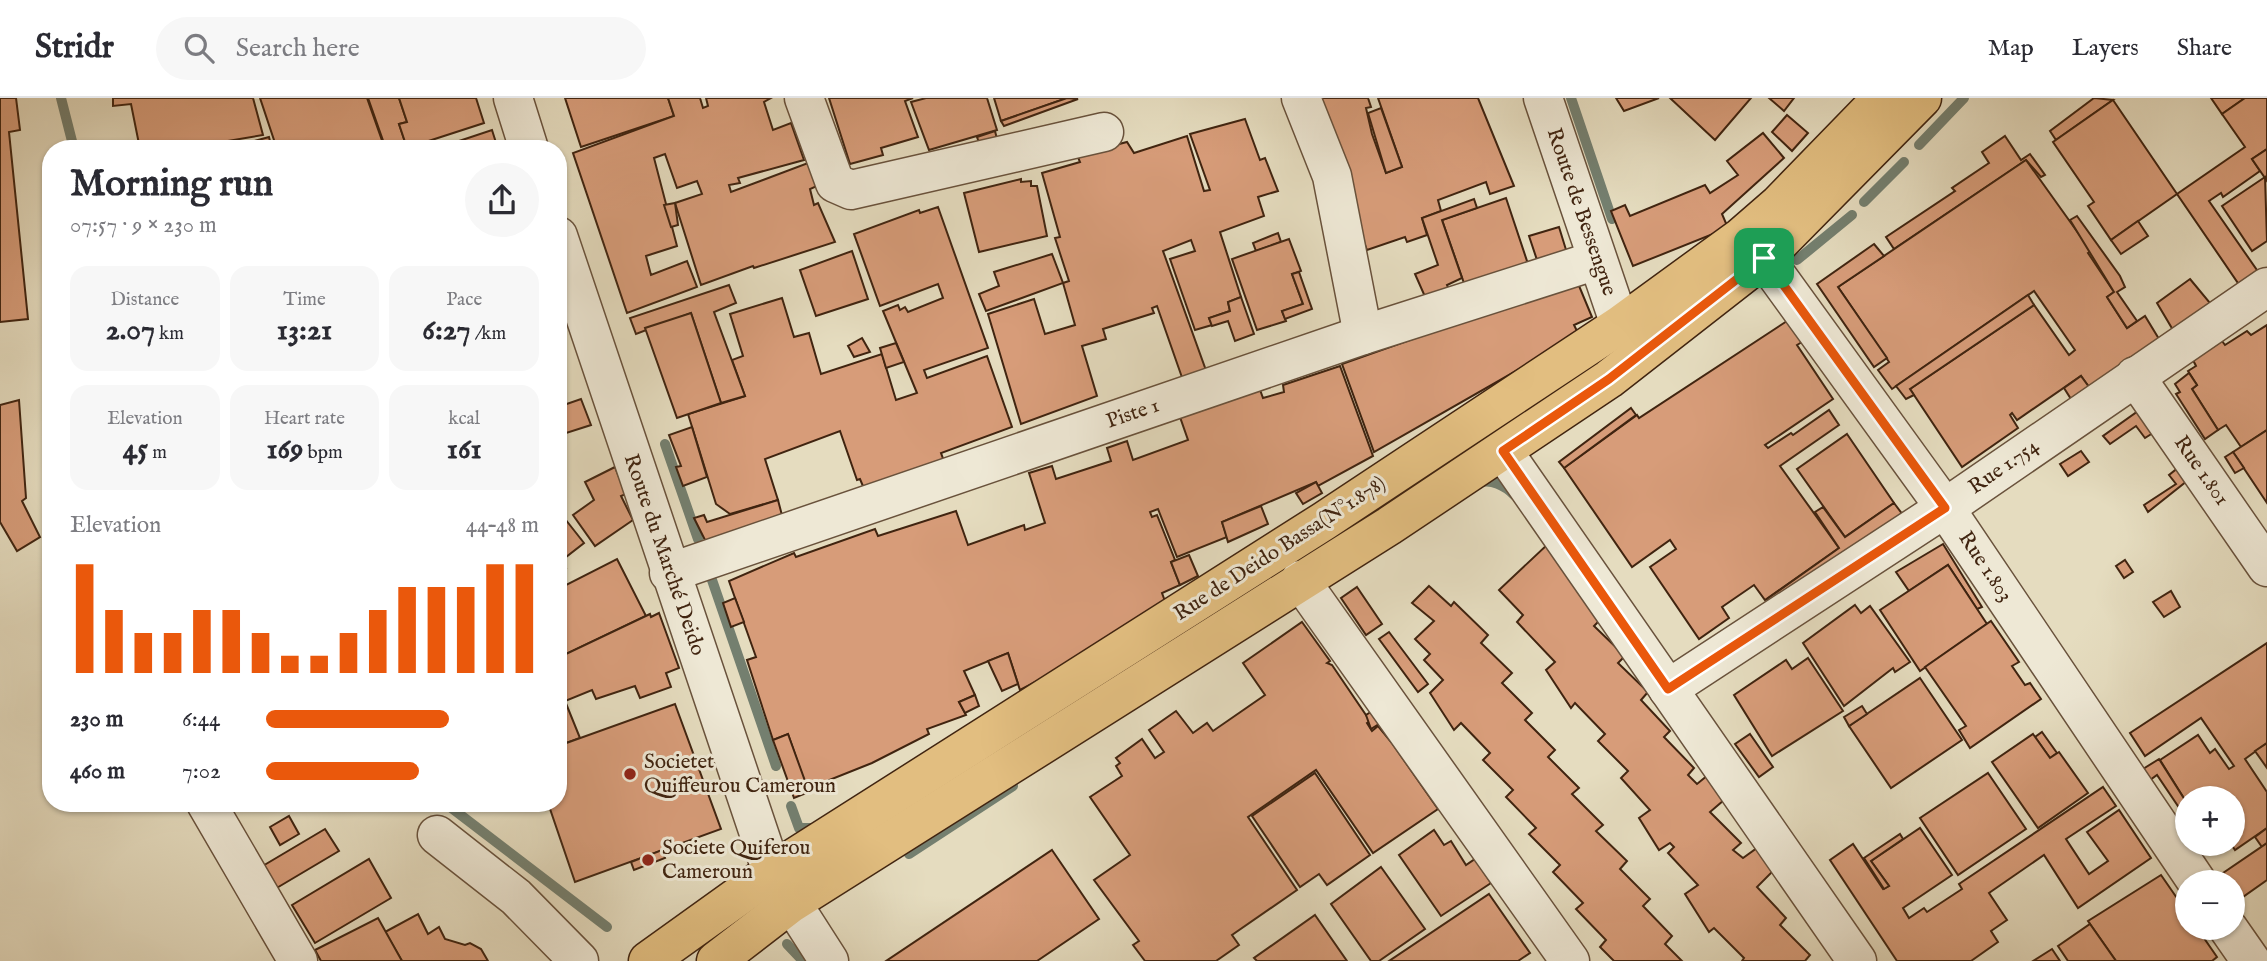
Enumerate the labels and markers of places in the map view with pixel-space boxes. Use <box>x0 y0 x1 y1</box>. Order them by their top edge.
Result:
pin <box>1734 228 1794 288</box>
place label: Societet Quiffeurou Cameroun <box>644 749 836 800</box>
marker: Societet Quiffeurou Cameroun <box>622 766 638 782</box>
place label: Societe Quiferou Cameroun <box>662 835 811 886</box>
marker: Societe Quiferou Cameroun <box>640 852 656 868</box>

